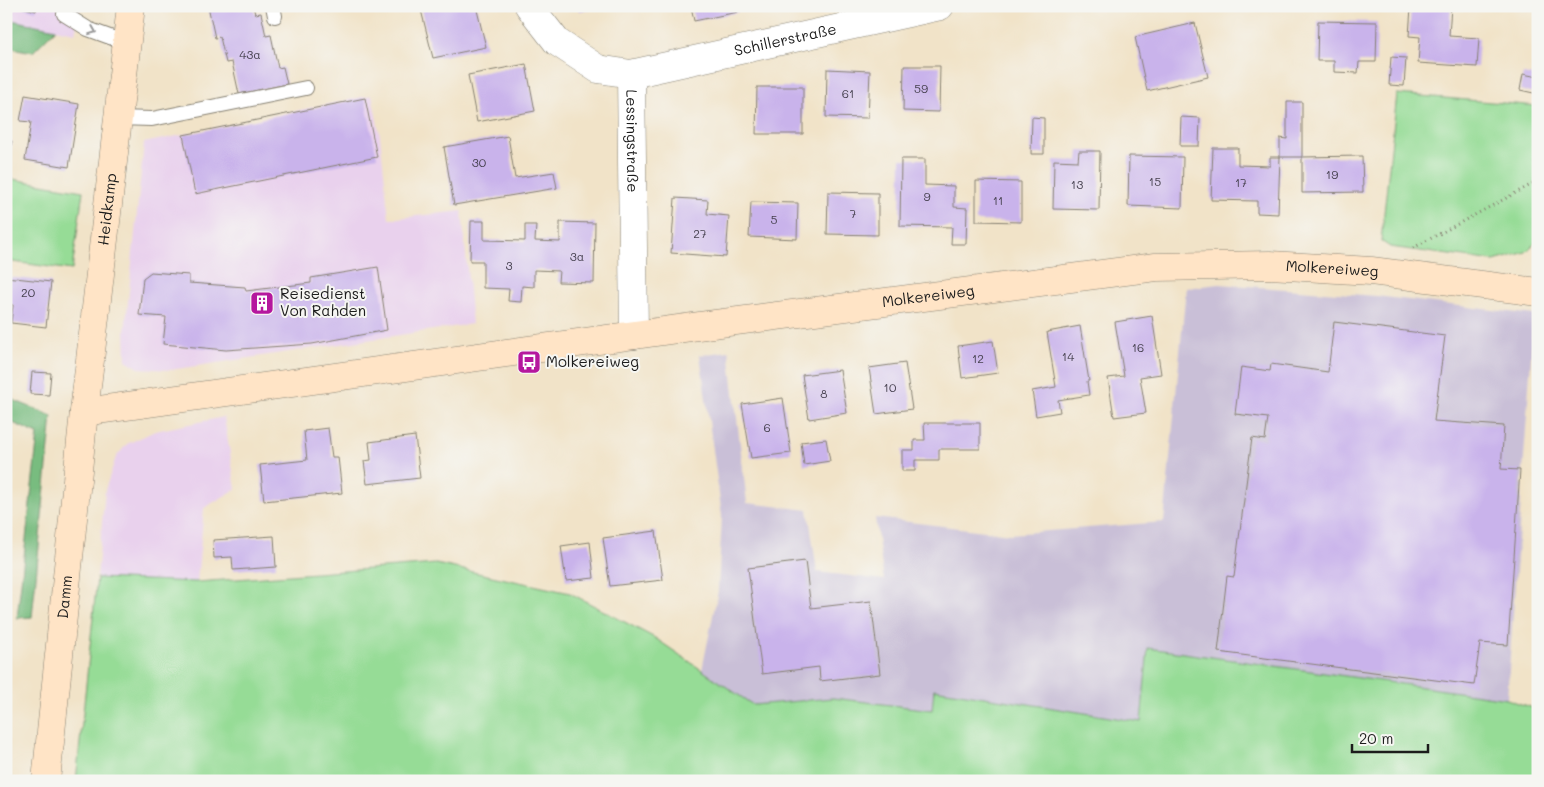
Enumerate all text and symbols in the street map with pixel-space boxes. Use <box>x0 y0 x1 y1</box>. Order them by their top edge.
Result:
street label: Schillerstraße <box>732 18 838 60</box>
one-way arrow <box>88 25 97 35</box>
house number: 43a <box>239 46 261 62</box>
house number: 59 <box>914 80 928 96</box>
house number: 61 <box>842 85 854 101</box>
street label: Lessingstraße <box>622 89 643 193</box>
house number: 30 <box>472 154 487 170</box>
house number: 19 <box>1326 166 1338 182</box>
street label: Heidkamp <box>92 172 121 246</box>
house number: 15 <box>1149 173 1161 189</box>
house number: 17 <box>1235 174 1247 190</box>
house number: 13 <box>1071 176 1083 192</box>
house number: 9 <box>923 188 931 204</box>
house number: 11 <box>993 192 1003 208</box>
house number: 7 <box>850 205 857 221</box>
house number: 5 <box>771 211 778 227</box>
house number: 27 <box>693 225 707 241</box>
house number: 3a <box>570 248 584 264</box>
street label: Molkereiweg <box>1285 255 1380 281</box>
house number: 3 <box>505 257 513 273</box>
street label: Molkereiweg <box>881 279 976 311</box>
place label: Reisedienst Von Rahden <box>280 283 366 320</box>
house number: 20 <box>21 284 36 300</box>
building icon: Reisedienst Von Rahden <box>249 290 275 316</box>
house number: 16 <box>1132 339 1144 355</box>
house number: 14 <box>1062 348 1074 364</box>
bus stop icon: Molkereiweg <box>516 349 542 375</box>
house number: 12 <box>972 350 984 366</box>
place label: Molkereiweg <box>546 351 639 371</box>
house number: 10 <box>884 379 897 395</box>
house number: 8 <box>820 385 828 401</box>
house number: 6 <box>763 419 771 435</box>
street label: Damm <box>52 574 76 620</box>
scale bar <box>1352 722 1428 754</box>
text: 20 m <box>1359 728 1393 748</box>

